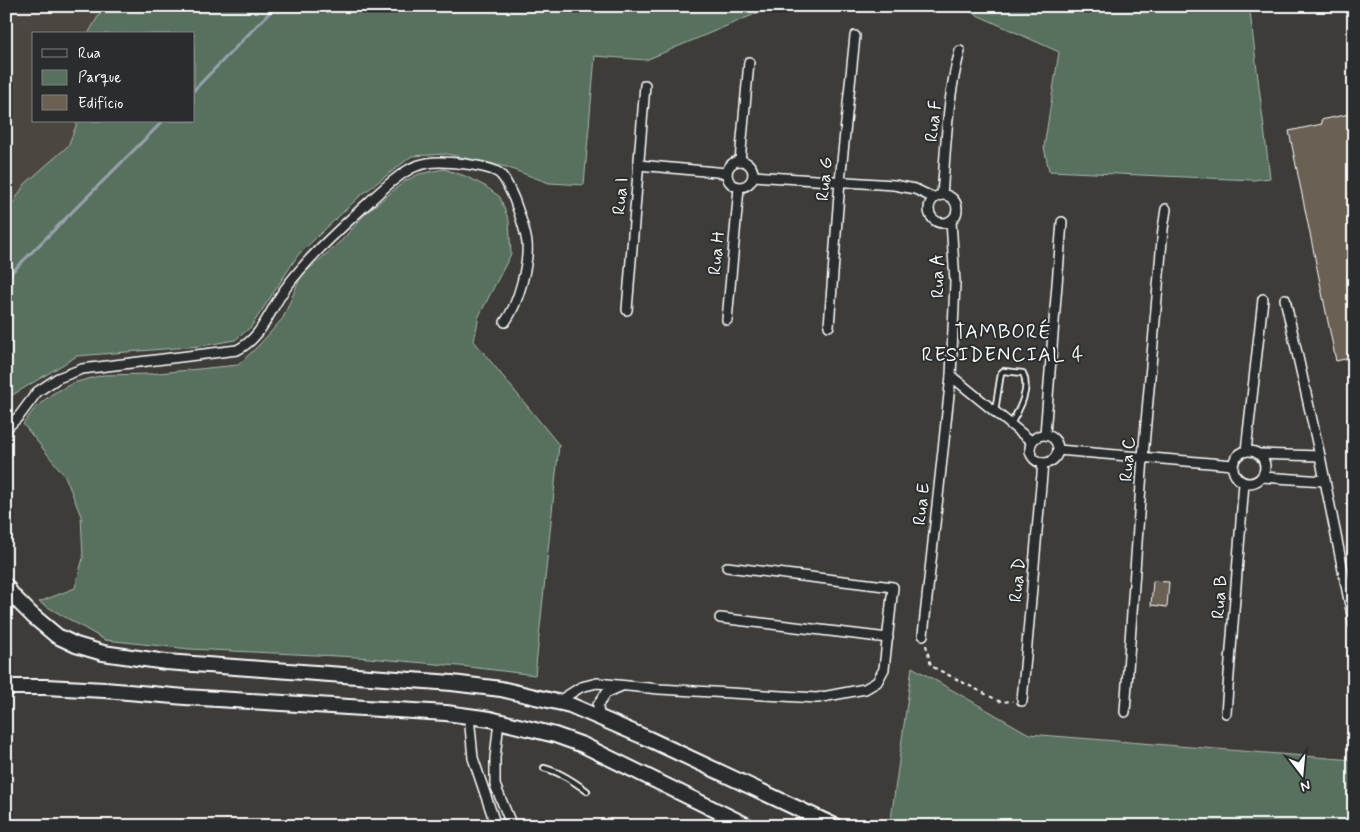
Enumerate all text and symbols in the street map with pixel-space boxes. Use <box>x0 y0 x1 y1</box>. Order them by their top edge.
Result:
legend <box>32 32 195 122</box>
text: Rua <box>78 44 101 64</box>
text: Parque <box>78 68 121 88</box>
text: Edifício <box>78 94 123 114</box>
street label: Rua F <box>920 99 948 143</box>
street label: Rua G <box>811 156 839 202</box>
street label: Rua I <box>607 176 635 216</box>
street label: Rua H <box>703 230 731 276</box>
street label: Rua A <box>926 254 950 298</box>
district label: TAMBORÉ RESIDENCIAL 4 <box>922 319 1084 369</box>
street label: Rua C <box>1114 436 1142 482</box>
street label: Rua E <box>908 482 936 527</box>
street label: Rua D <box>1004 557 1032 603</box>
street label: Rua B <box>1207 574 1233 620</box>
north arrow <box>1278 750 1328 800</box>
text: N <box>1298 776 1312 795</box>

